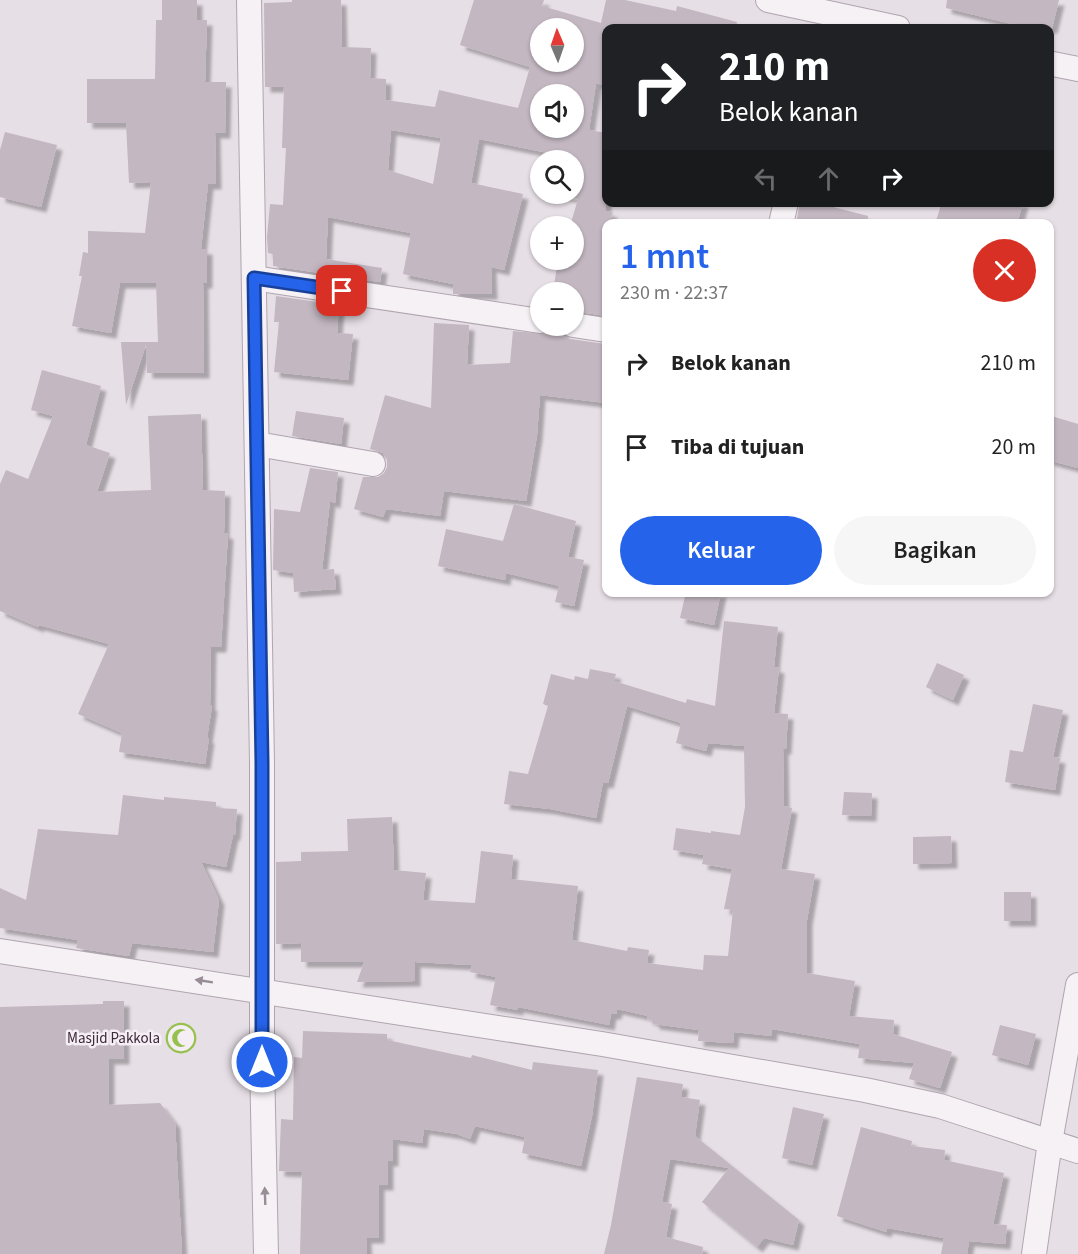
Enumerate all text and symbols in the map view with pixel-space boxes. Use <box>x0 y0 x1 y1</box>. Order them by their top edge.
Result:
north arrow <box>530 18 584 72</box>
map controls <box>530 18 584 336</box>
text: 210 m <box>719 37 830 97</box>
icon: right <box>620 48 698 126</box>
button: sound <box>530 84 584 138</box>
text: Belok kanan <box>719 93 858 132</box>
button: search <box>530 150 584 204</box>
icon: left <box>749 162 782 195</box>
icon: ahead <box>812 162 845 195</box>
icon: right <box>875 162 908 195</box>
button: + <box>530 216 584 270</box>
text: 1 mnt <box>620 231 709 282</box>
button: close <box>973 239 1036 302</box>
pin <box>316 265 367 316</box>
icon: arrive <box>325 274 358 307</box>
text: 230 m · 22:37 <box>620 279 728 307</box>
button: − <box>530 282 584 336</box>
icon: right <box>620 347 653 380</box>
text: Belok kanan <box>671 347 791 379</box>
text: 210 m <box>981 347 1036 379</box>
icon: arrive <box>620 431 653 464</box>
text: Tiba di tujuan <box>671 431 804 463</box>
text: 20 m <box>991 431 1036 463</box>
button: Keluar <box>620 516 822 585</box>
button: Bagikan <box>834 516 1036 585</box>
one-way arrow <box>194 977 213 986</box>
mosque icon: Masjid Pakkola <box>165 1022 197 1054</box>
place label: Masjid Pakkola <box>67 1028 160 1049</box>
position arrow <box>230 1030 294 1094</box>
one-way arrow <box>261 1186 270 1205</box>

